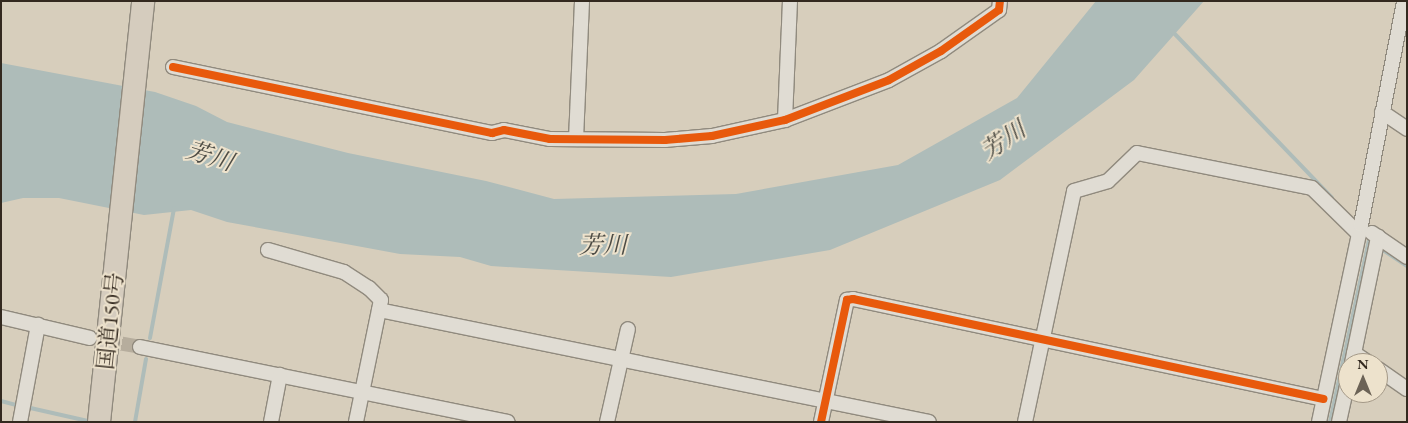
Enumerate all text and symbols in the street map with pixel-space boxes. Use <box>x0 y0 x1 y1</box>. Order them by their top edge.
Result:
water label: 芳川 <box>975 115 1031 165</box>
water label: 芳川 <box>183 135 237 177</box>
water label: 芳川 <box>579 231 627 259</box>
street label: 国道150号 <box>92 271 128 371</box>
north arrow <box>1338 353 1388 403</box>
text: N <box>1357 355 1369 373</box>

